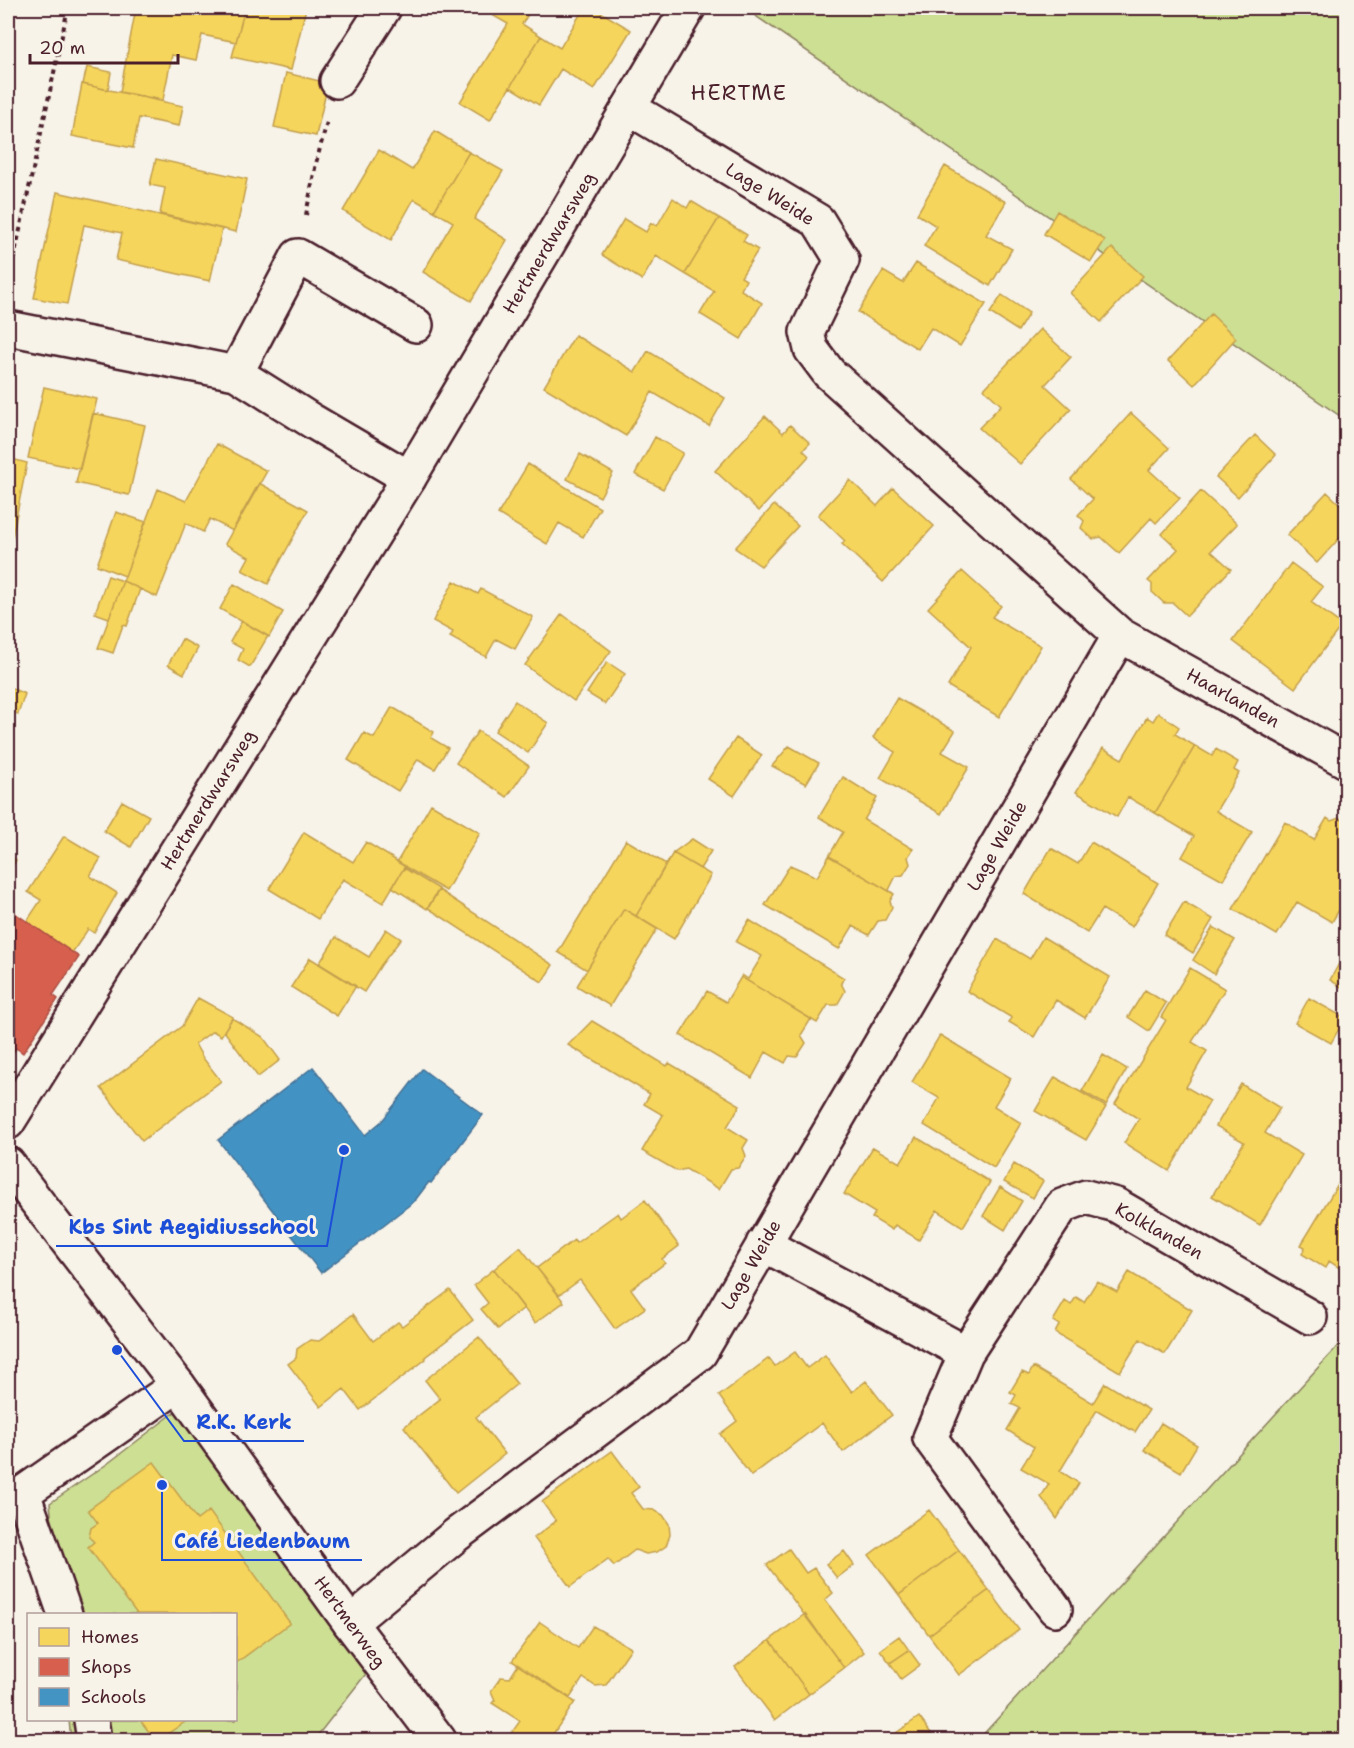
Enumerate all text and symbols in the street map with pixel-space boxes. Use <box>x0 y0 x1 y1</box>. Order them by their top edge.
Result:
scale bar <box>30 27 178 65</box>
text: 20 m <box>39 36 85 60</box>
district label: HERTME <box>691 79 787 107</box>
street label: Lage Weide <box>721 157 819 231</box>
street label: Hertmerdwarsweg <box>497 168 601 318</box>
street label: Haarlanden <box>1182 663 1284 733</box>
street label: Hertmerdwarsweg <box>155 725 261 875</box>
street label: Lage Weide <box>961 796 1033 896</box>
street label: Kolklanden <box>1111 1197 1207 1265</box>
callout: Kbs Sint Aegidiusschool <box>56 1208 327 1246</box>
text: Kbs Sint Aegidiusschool <box>69 1214 315 1240</box>
street label: Lage Weide <box>715 1215 787 1315</box>
callout: R.K. Kerk <box>184 1403 304 1441</box>
text: R.K. Kerk <box>196 1409 292 1435</box>
callout: Café Liedenbaum <box>162 1522 362 1560</box>
text: Café Liedenbaum <box>174 1528 350 1554</box>
street label: Hertmerweg <box>308 1571 392 1673</box>
legend <box>27 1613 237 1721</box>
text: Homes <box>81 1625 139 1649</box>
text: Shops <box>81 1655 132 1679</box>
text: Schools <box>81 1685 147 1709</box>

